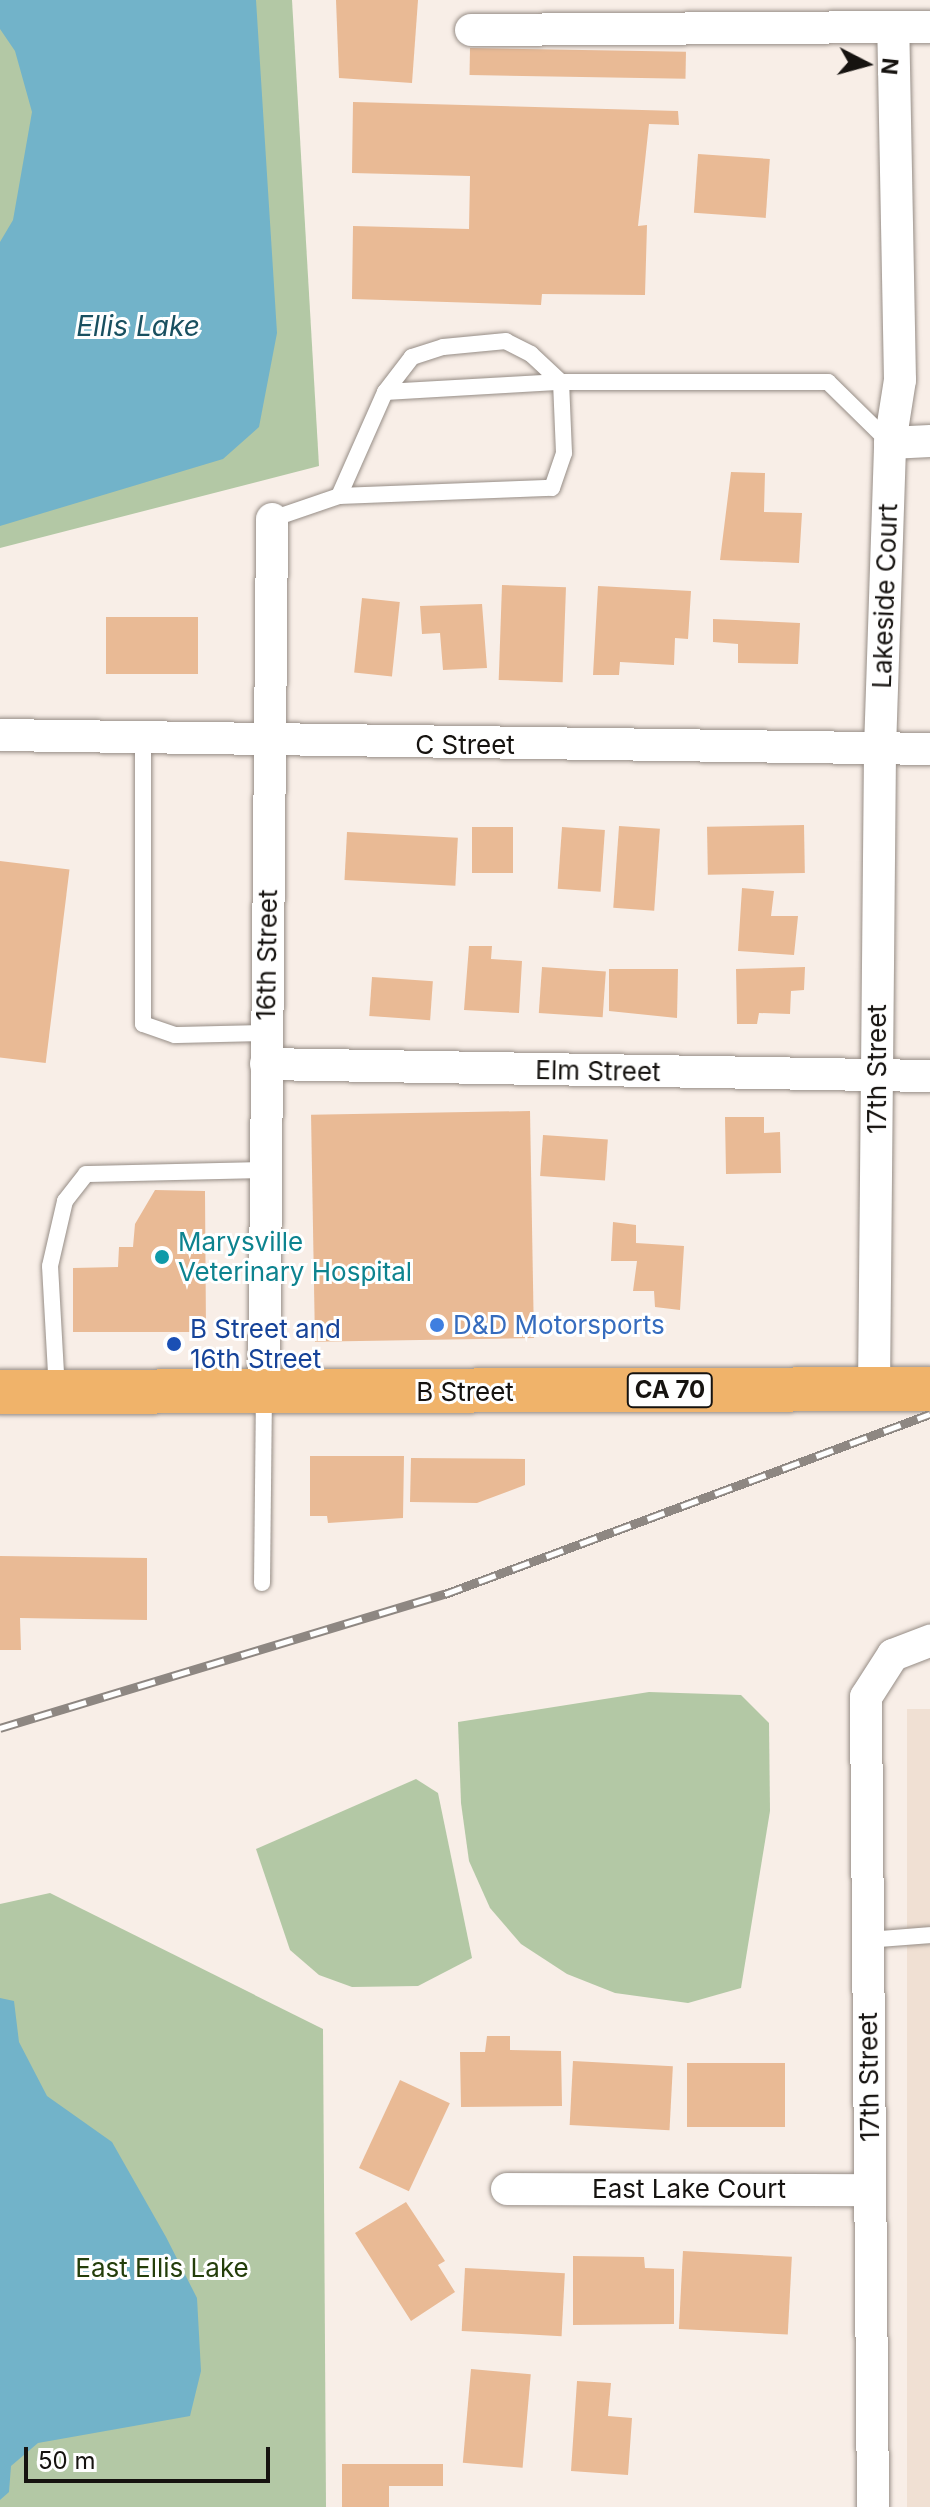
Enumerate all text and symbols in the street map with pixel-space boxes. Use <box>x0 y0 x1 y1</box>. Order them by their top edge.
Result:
north arrow <box>826 24 906 104</box>
text: N <box>876 57 904 76</box>
water label: Ellis Lake <box>76 309 200 343</box>
street label: Lakeside Court <box>866 503 904 689</box>
street label: C Street <box>415 729 515 761</box>
street label: 16th Street <box>250 889 284 1021</box>
street label: 17th Street <box>861 1004 893 1134</box>
street label: Elm Street <box>535 1054 661 1088</box>
place label: Marysville Veterinary Hospital <box>178 1226 412 1288</box>
marker: Marysville Veterinary Hospital <box>153 1248 171 1266</box>
place label: D&D Motorsports <box>453 1309 665 1341</box>
place label: B Street and 16th Street <box>190 1313 341 1374</box>
marker: D&D Motorsports <box>428 1316 446 1334</box>
marker: B Street and 16th Street <box>165 1335 183 1353</box>
road number: CA 70 <box>626 1370 714 1410</box>
street label: B Street <box>416 1376 514 1408</box>
street label: 17th Street <box>852 2012 886 2142</box>
street label: East Lake Court <box>592 2173 786 2205</box>
park label: East Ellis Lake <box>75 2252 249 2284</box>
scale bar <box>28 2431 274 2481</box>
text: 50 m <box>38 2446 96 2475</box>

